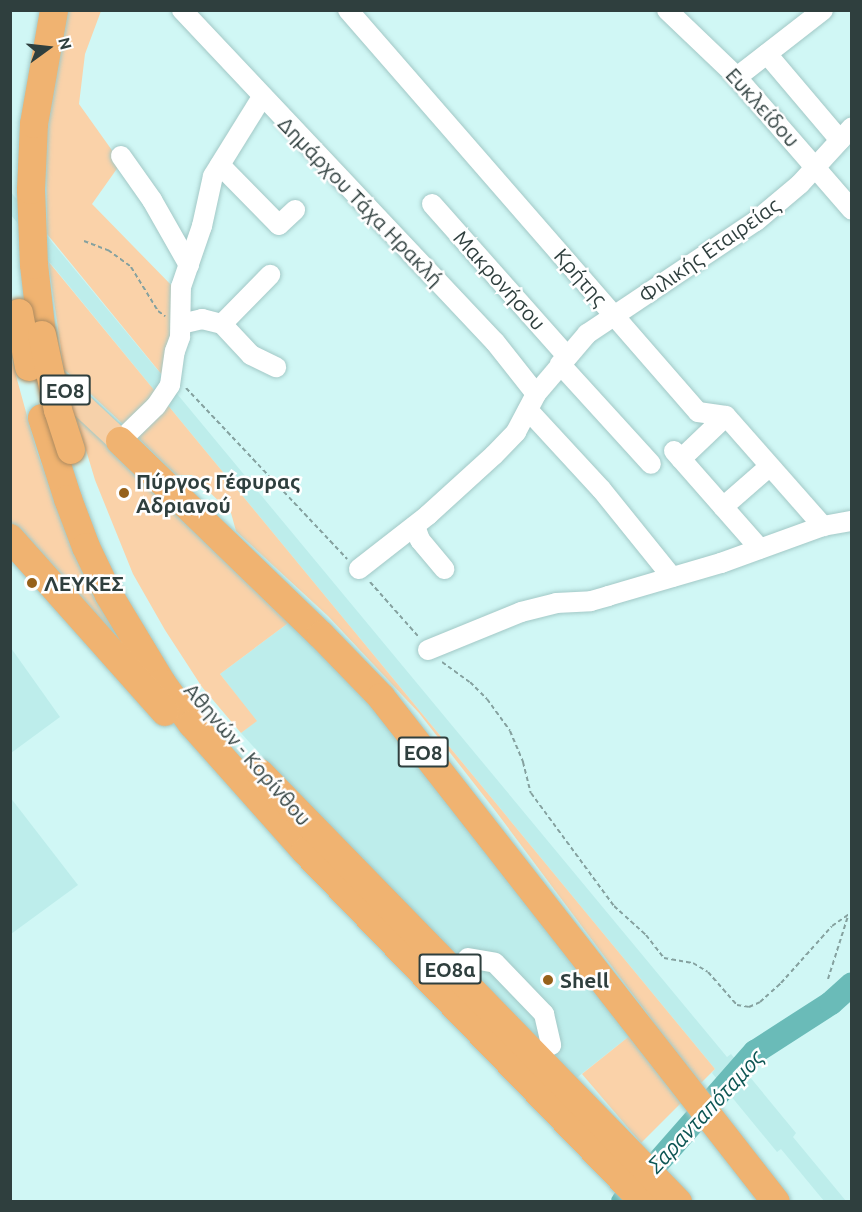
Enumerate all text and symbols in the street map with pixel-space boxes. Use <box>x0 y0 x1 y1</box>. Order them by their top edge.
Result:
north arrow <box>18 18 78 78</box>
text: N <box>55 35 76 51</box>
street label: Ευκλείδου <box>721 62 805 152</box>
street label: Δημάρχου Τάχα Ηρακλή <box>273 111 449 291</box>
street label: Φιλικής Εταιρείας <box>634 192 784 308</box>
street label: Μακρονήσου <box>449 225 551 335</box>
street label: Κρήτης <box>549 243 613 311</box>
road number: ΕΟ8 <box>40 373 90 407</box>
place label: Πύργος Γέφυρας Αδριανού <box>136 468 300 518</box>
marker: Πύργος Γέφυρας Αδριανού <box>117 486 131 500</box>
place label: ΛΕΥΚΕΣ <box>44 570 124 596</box>
marker: ΛΕΥΚΕΣ <box>25 576 39 590</box>
street label: Αθηνών - Κορίνθου <box>179 677 317 831</box>
road number: ΕΟ8 <box>398 735 448 769</box>
road number: ΕΟ8α <box>418 952 482 986</box>
place label: Shell <box>560 967 609 993</box>
marker: Shell <box>541 973 555 987</box>
water label: Σαρανταπόταμος <box>641 1044 769 1178</box>

